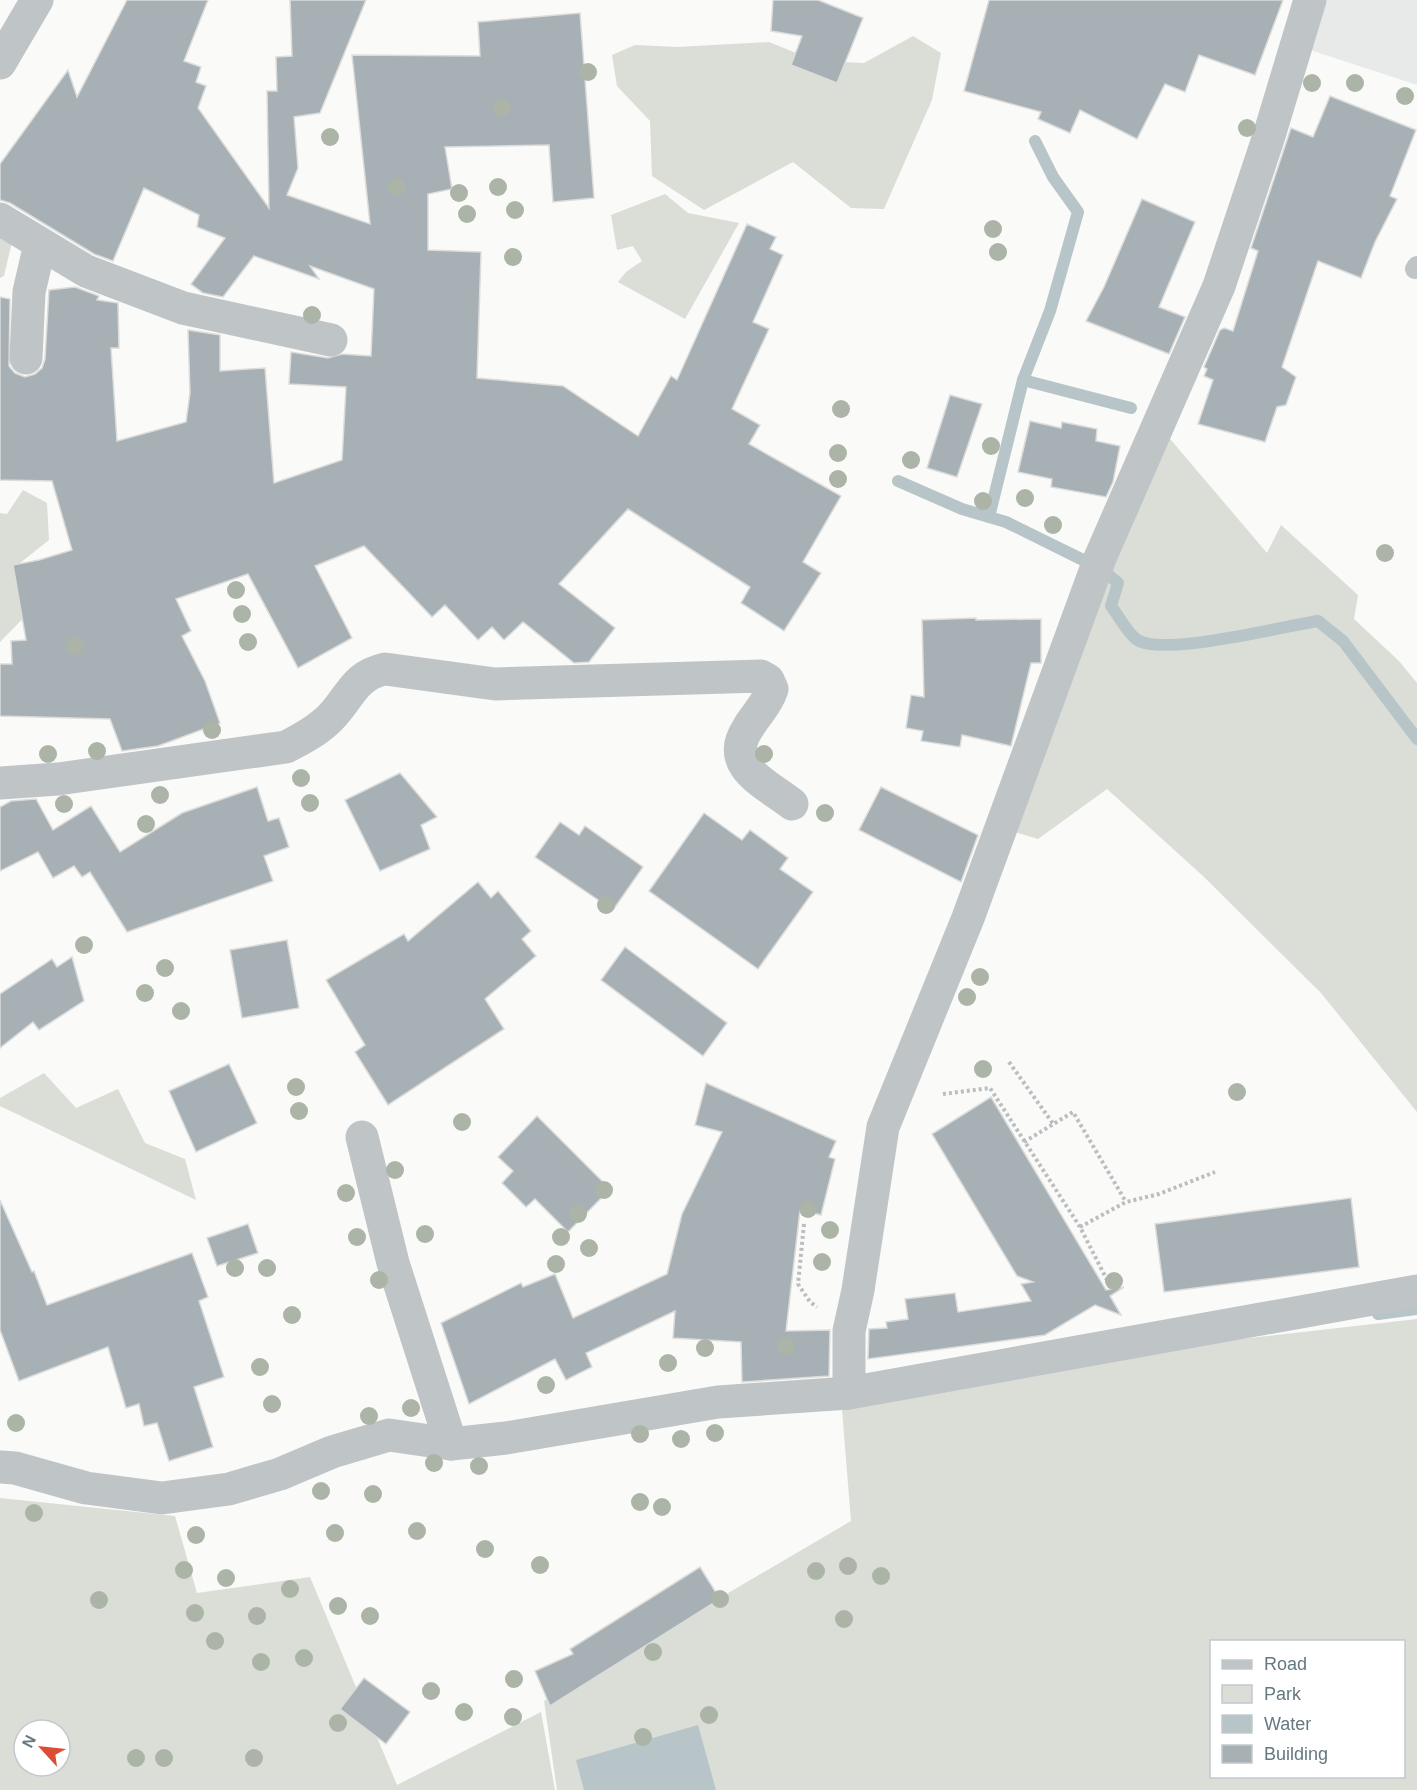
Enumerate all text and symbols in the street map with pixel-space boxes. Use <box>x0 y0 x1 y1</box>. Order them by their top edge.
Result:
legend <box>1210 1640 1405 1778</box>
text: Road <box>1264 1654 1307 1674</box>
text: Park <box>1264 1684 1302 1704</box>
text: Water <box>1264 1714 1311 1734</box>
north arrow <box>12 1718 72 1778</box>
text: N <box>19 1732 39 1750</box>
text: Building <box>1264 1744 1328 1764</box>

